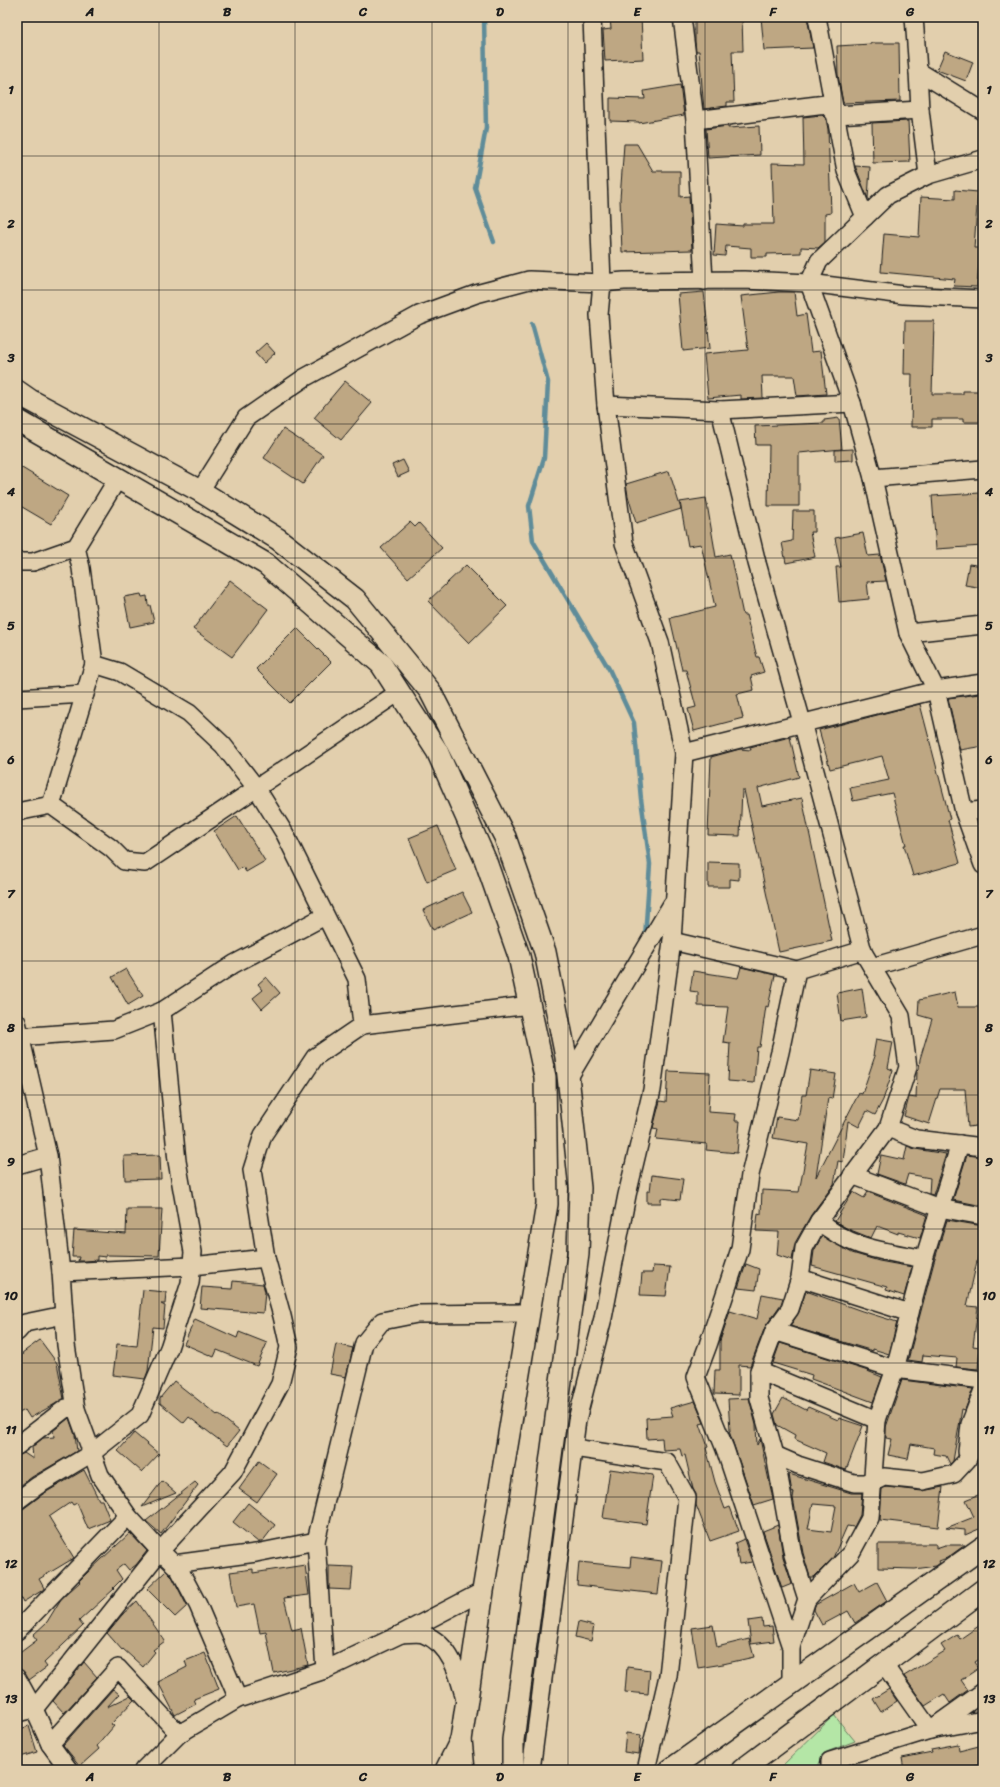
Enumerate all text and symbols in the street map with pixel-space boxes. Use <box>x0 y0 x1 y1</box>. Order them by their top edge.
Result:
text: A <box>85 0 94 23</box>
text: B <box>223 0 232 23</box>
text: C <box>358 0 368 23</box>
text: D <box>496 0 504 23</box>
text: E <box>633 0 642 23</box>
text: F <box>768 0 777 23</box>
text: G <box>905 0 915 23</box>
text: 1 <box>8 78 14 101</box>
text: 1 <box>986 78 992 101</box>
text: 2 <box>6 212 15 235</box>
text: 2 <box>984 212 993 235</box>
text: 3 <box>6 346 15 369</box>
text: 3 <box>984 346 993 369</box>
text: 4 <box>6 480 16 503</box>
text: 4 <box>984 480 994 503</box>
text: 5 <box>7 614 15 637</box>
text: 5 <box>985 614 993 637</box>
text: 6 <box>6 748 15 771</box>
text: 6 <box>984 748 993 771</box>
text: 7 <box>7 882 16 905</box>
text: 7 <box>985 882 994 905</box>
text: 8 <box>6 1016 15 1039</box>
text: 8 <box>984 1016 993 1039</box>
text: 9 <box>7 1150 15 1173</box>
text: 9 <box>985 1150 993 1173</box>
text: 10 <box>4 1284 18 1307</box>
text: 10 <box>982 1284 996 1307</box>
text: 11 <box>5 1418 17 1441</box>
text: 11 <box>983 1418 995 1441</box>
text: 12 <box>4 1552 18 1575</box>
text: 12 <box>982 1552 996 1575</box>
text: 13 <box>5 1687 18 1710</box>
text: 13 <box>983 1687 996 1710</box>
text: A <box>85 1765 94 1787</box>
text: B <box>223 1765 232 1787</box>
text: C <box>358 1765 368 1787</box>
text: D <box>496 1765 504 1787</box>
text: E <box>633 1765 642 1787</box>
text: F <box>768 1765 777 1787</box>
text: G <box>905 1765 915 1787</box>

